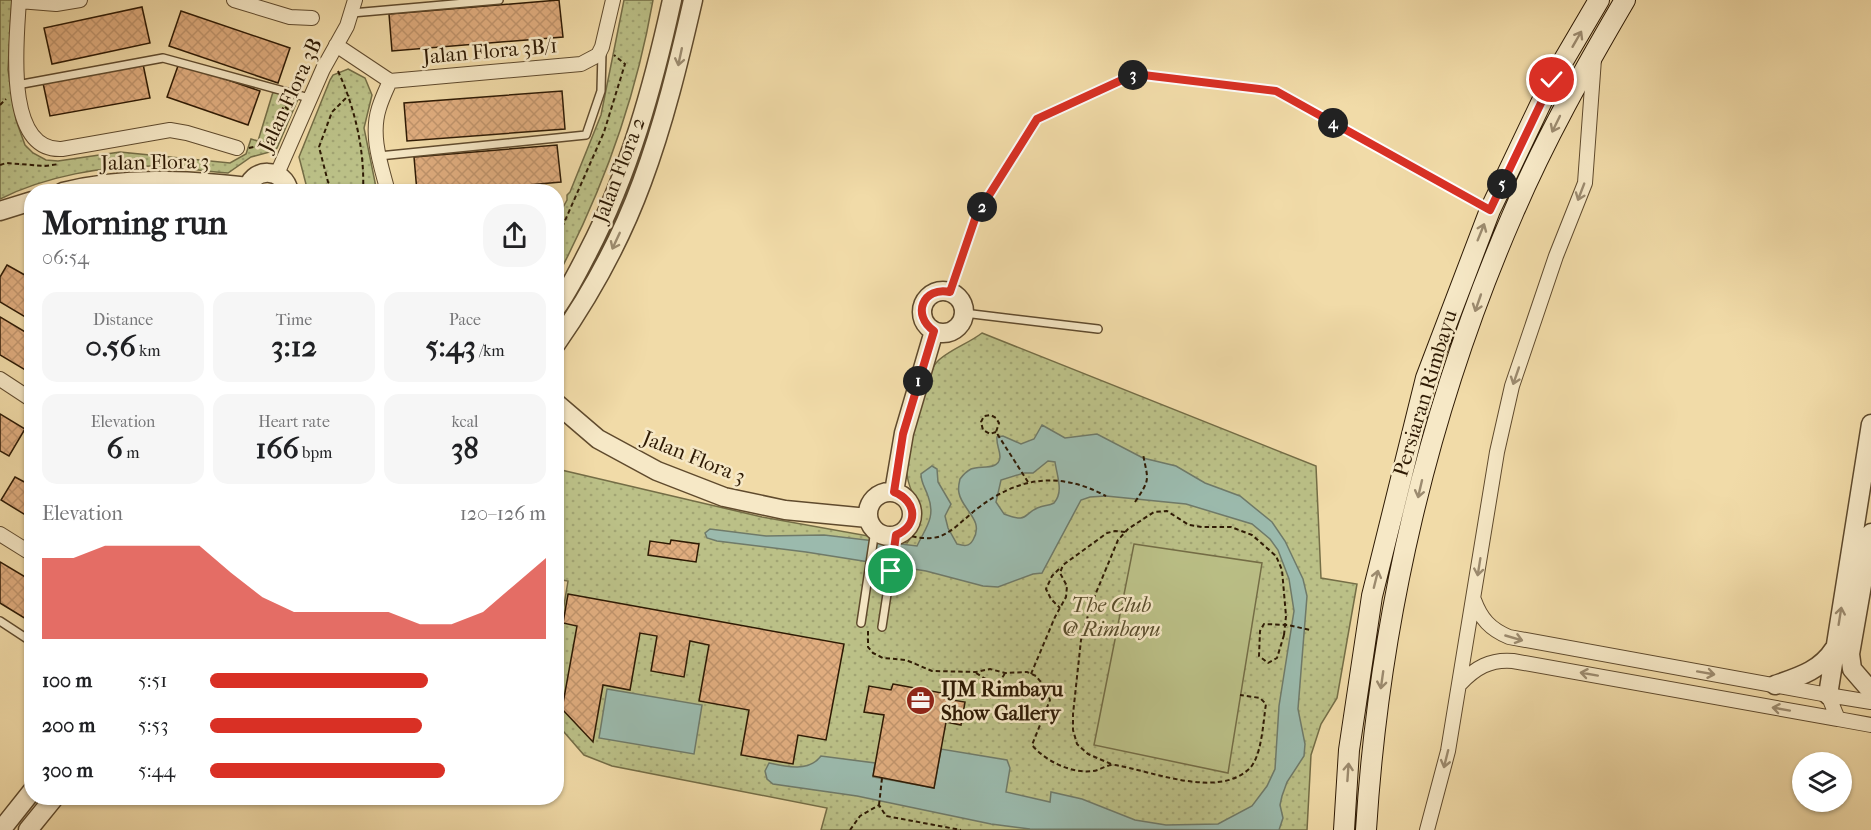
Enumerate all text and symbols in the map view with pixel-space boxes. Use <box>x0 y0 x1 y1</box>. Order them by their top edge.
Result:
one-way arrow <box>1571 30 1583 47</box>
street label: Jalan Flora 3B/1 <box>420 33 558 69</box>
street label: Jalan Flora 3B <box>252 34 327 157</box>
one-way arrow <box>674 47 686 66</box>
pin <box>1526 54 1577 105</box>
pin: 3 <box>1118 60 1148 90</box>
icon: check <box>1535 63 1568 96</box>
text: 3 <box>1130 65 1136 84</box>
pin: 4 <box>1318 108 1348 138</box>
text: 4 <box>1328 113 1338 132</box>
street label: Jalan Flora 2 <box>587 114 650 228</box>
one-way arrow <box>1549 115 1561 133</box>
street label: Jalan Flora 3 <box>98 149 210 175</box>
pin: 5 <box>1487 169 1517 199</box>
text: 5 <box>1499 174 1505 193</box>
one-way arrow <box>1575 182 1586 201</box>
pin: 2 <box>967 192 997 222</box>
text: 2 <box>978 197 986 216</box>
text: Morning run <box>42 204 227 243</box>
button: share <box>483 204 546 267</box>
one-way arrow <box>1476 223 1487 242</box>
one-way arrow <box>610 231 621 249</box>
text: 06:54 <box>42 246 89 269</box>
one-way arrow <box>1471 293 1482 312</box>
street label: Persiaran Rimbayu <box>1388 307 1462 479</box>
text: Distance <box>93 310 153 329</box>
text: Time <box>276 310 312 329</box>
text: Pace <box>449 310 481 329</box>
text: 0.56 <box>85 329 136 364</box>
text: 3:12 <box>271 329 317 364</box>
text: 5:43 <box>425 329 476 364</box>
text: km <box>136 341 161 360</box>
text: /km <box>476 341 505 360</box>
pin: 1 <box>903 366 933 396</box>
one-way arrow <box>1509 366 1520 385</box>
text: 1 <box>915 371 921 390</box>
text: Elevation <box>91 412 155 431</box>
text: Heart rate <box>258 412 330 431</box>
text: kcal <box>452 412 478 431</box>
street label: Jalan Flora 3 <box>637 425 749 488</box>
text: 6 <box>107 431 123 466</box>
text: 166 <box>256 431 299 466</box>
text: 38 <box>451 431 479 466</box>
text: m <box>123 443 139 462</box>
text: bpm <box>299 443 332 462</box>
one-way arrow <box>1414 479 1426 498</box>
text: Elevation <box>42 502 123 525</box>
text: 120–126 m <box>460 502 546 525</box>
pin <box>865 545 916 596</box>
icon: arrive <box>874 554 907 587</box>
one-way arrow <box>1473 557 1484 576</box>
one-way arrow <box>1371 570 1383 589</box>
park label: The Club @ Rimbayu <box>1062 593 1160 641</box>
one-way arrow <box>1834 607 1845 627</box>
one-way arrow <box>1504 633 1523 644</box>
one-way arrow <box>1579 668 1599 679</box>
one-way arrow <box>1695 668 1715 679</box>
text: 100 m <box>42 669 92 692</box>
text: 5:51 <box>138 669 167 692</box>
one-way arrow <box>1376 670 1387 689</box>
place label: IJM Rimbayu Show Gallery <box>941 677 1063 725</box>
office icon: IJM Rimbayu Show Gallery <box>904 685 936 717</box>
one-way arrow <box>1771 703 1791 714</box>
text: 200 m <box>42 714 95 737</box>
text: 5:53 <box>138 714 168 737</box>
one-way arrow <box>1439 749 1451 768</box>
map controls <box>1792 752 1852 812</box>
button: layers <box>1792 752 1852 812</box>
text: 300 m <box>42 759 93 782</box>
text: 5:44 <box>138 759 175 782</box>
one-way arrow <box>1342 762 1353 782</box>

